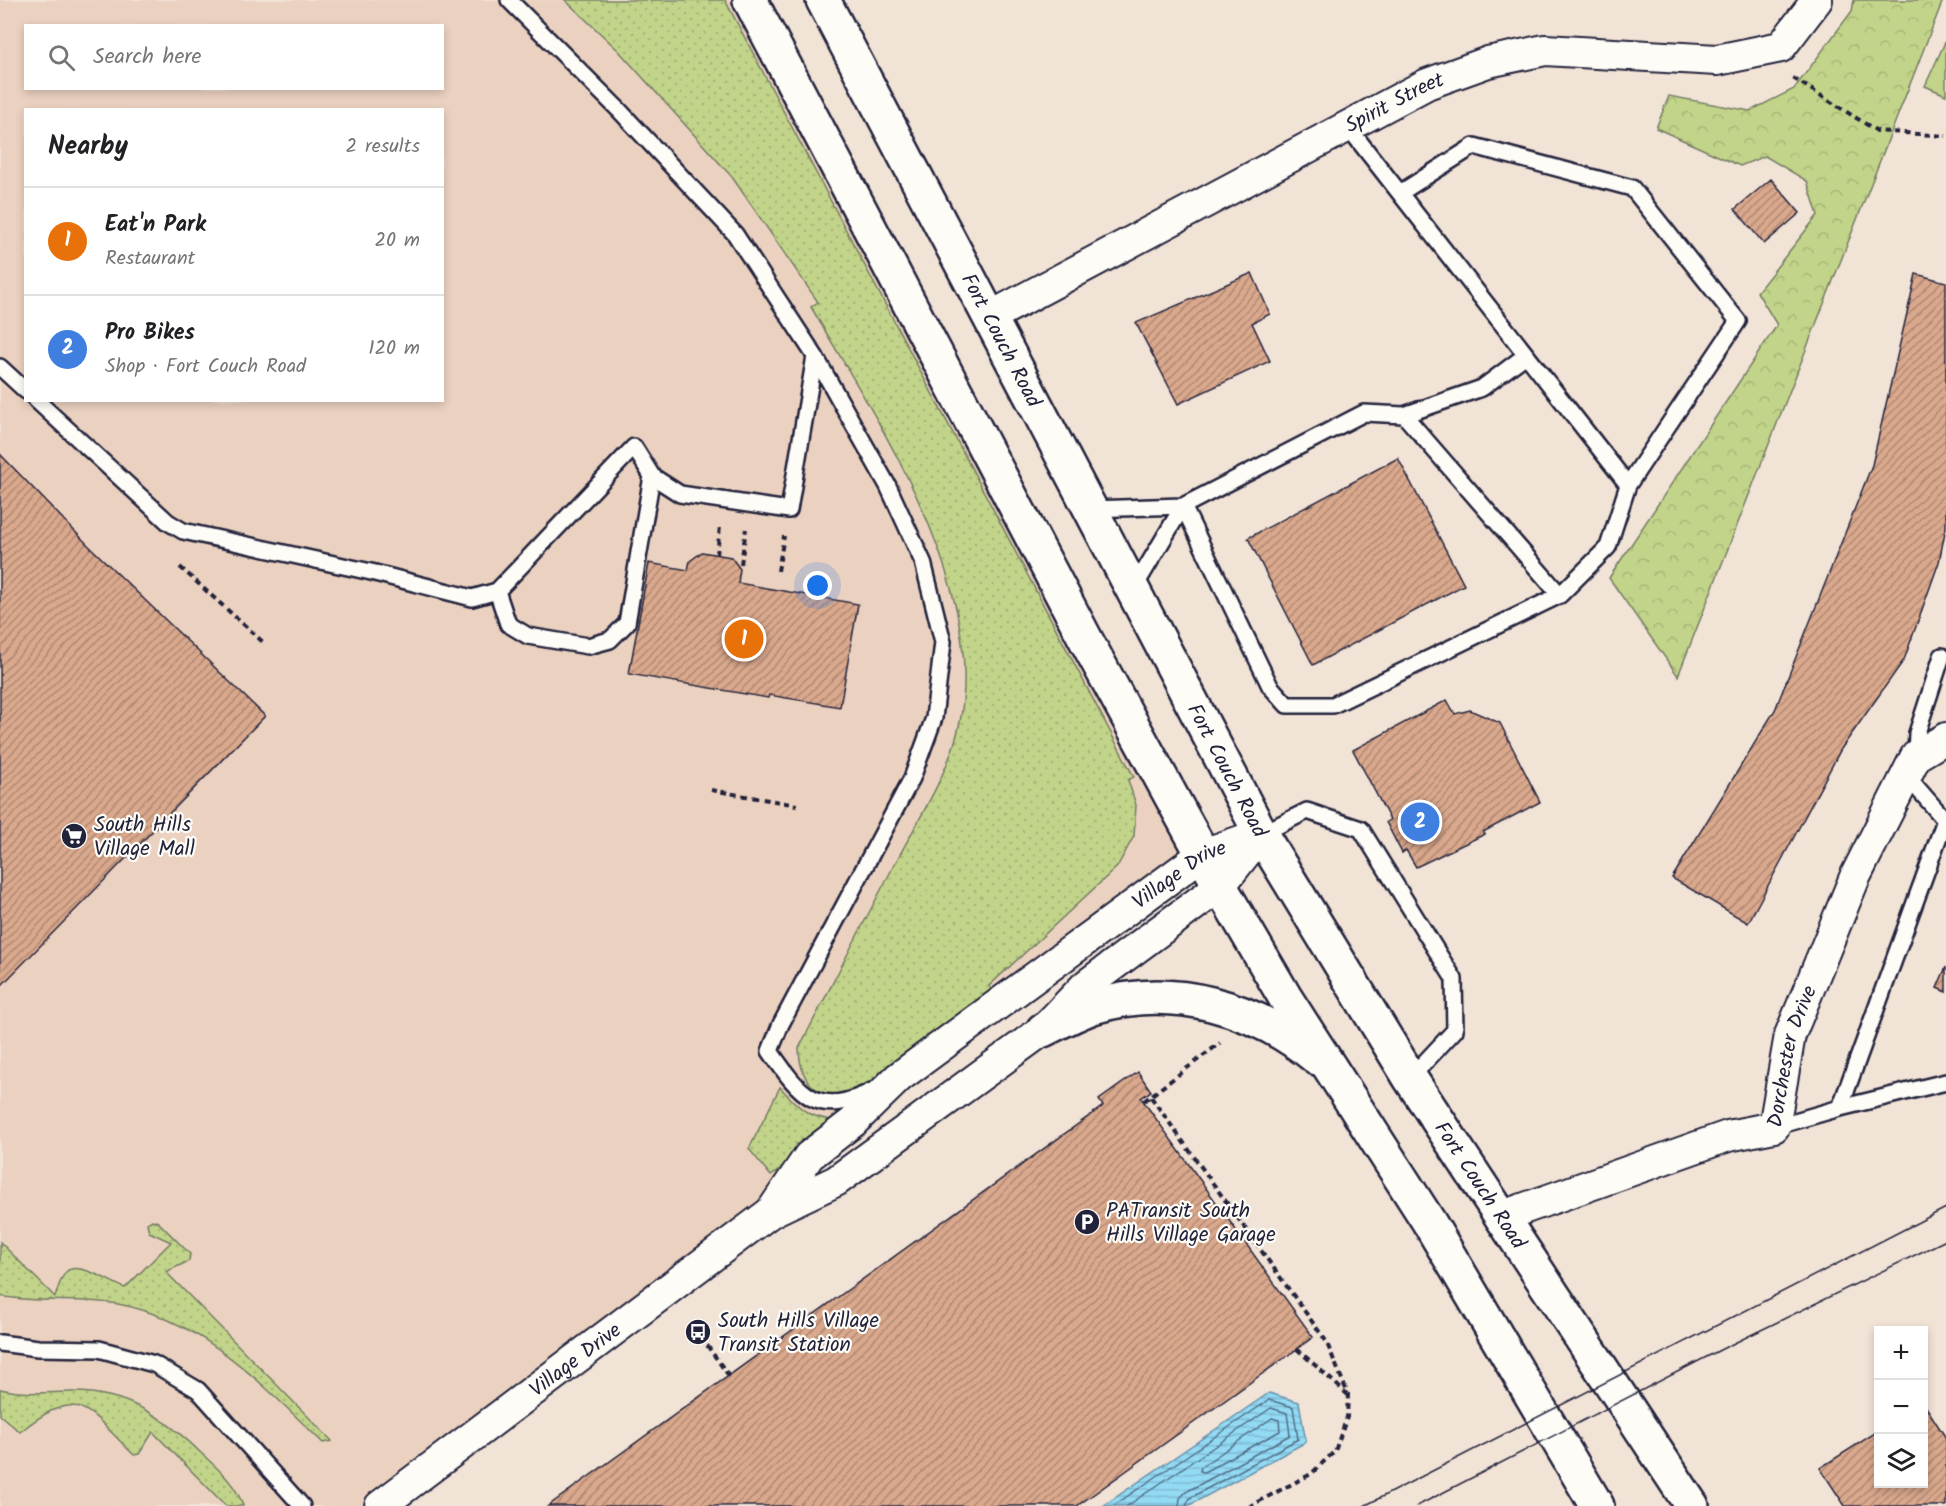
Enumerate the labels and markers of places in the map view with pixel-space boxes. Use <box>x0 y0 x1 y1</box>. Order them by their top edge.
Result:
pin: 1 <box>724 616 764 662</box>
pin: 2 <box>1400 800 1440 844</box>
place label: South Hills Village Mall <box>94 809 195 866</box>
supermarket icon: South Hills Village Mall <box>59 821 89 851</box>
place label: PATransit South Hills Village Garage <box>1106 1195 1276 1252</box>
parking icon: PATransit South Hills Village Garage <box>1072 1207 1102 1237</box>
place label: South Hills Village Transit Station <box>718 1305 880 1362</box>
bus stop icon: South Hills Village Transit Station <box>683 1317 713 1347</box>

